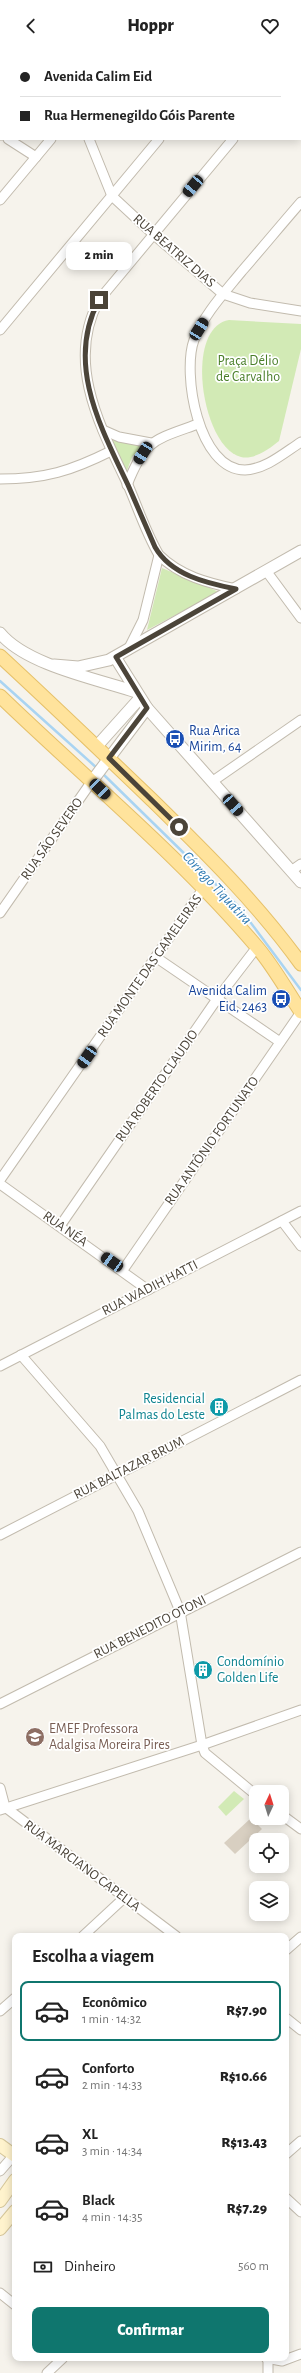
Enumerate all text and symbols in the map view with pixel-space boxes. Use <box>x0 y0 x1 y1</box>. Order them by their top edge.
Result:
icon: back <box>20 15 42 37</box>
icon: heart <box>259 15 281 37</box>
text: Hoppr <box>127 17 174 35</box>
text: Avenida Calim Eid <box>44 69 152 84</box>
text: Rua Hermenegildo Góis Parente <box>44 108 235 123</box>
car <box>181 173 205 199</box>
street label: RUA BEATRIZ DIAS <box>130 212 218 290</box>
callout: 2 min <box>66 242 132 270</box>
text: 2 min <box>84 249 114 262</box>
route end <box>90 291 108 309</box>
car <box>188 316 210 342</box>
park label: Praça Délio de Carvalho <box>216 354 280 384</box>
car <box>132 440 154 466</box>
place label: Rua Arica Mirim, 64 <box>189 724 242 754</box>
bus stop icon: Rua Arica Mirim, 64 <box>164 728 186 750</box>
car <box>87 776 113 802</box>
car <box>221 792 245 818</box>
street label: RUA SÃO SEVERO <box>17 794 86 883</box>
route start <box>170 818 188 836</box>
water label: Córrego Tiquatira <box>179 849 255 927</box>
street label: RUA MONTE DAS GAMELEIRAS <box>95 892 205 1040</box>
place label: Avenida Calim Eid, 2463 <box>189 984 267 1014</box>
bus stop icon: Avenida Calim Eid, 2463 <box>270 988 292 1010</box>
street label: RUA ROBERTO CLAUDIO <box>113 1027 201 1145</box>
car <box>75 1044 99 1070</box>
street label: RUA ANTÔNIO FORTUNATO <box>161 1073 262 1208</box>
street label: RUA NÉA <box>40 1206 92 1249</box>
car <box>99 1250 125 1274</box>
street label: RUA WADIH HATTI <box>100 1258 200 1318</box>
place label: Residencial Palmas do Leste <box>119 1392 205 1422</box>
building icon: Residencial Palmas do Leste <box>208 1396 230 1418</box>
street label: RUA BALTAZAR BRUM <box>72 1434 186 1502</box>
street label: RUA BENEDITO OTONI <box>92 1593 208 1661</box>
place label: Condomínio Golden Life <box>217 1655 284 1685</box>
building icon: Condomínio Golden Life <box>192 1659 214 1681</box>
place label: EMEF Professora Adalgisa Moreira Pires <box>49 1722 170 1752</box>
school or university icon: EMEF Professora Adalgisa Moreira Pires <box>24 1726 46 1748</box>
north arrow <box>249 1785 289 1825</box>
map controls <box>249 1785 289 1921</box>
street label: RUA MARCIANO CAPELLA <box>21 1818 143 1914</box>
button: locate <box>249 1833 289 1873</box>
button: layers <box>249 1881 289 1921</box>
text: Escolha a viagem <box>32 1948 154 1966</box>
icon: car <box>34 1993 70 2029</box>
text: Econômico <box>82 1995 147 2010</box>
text: R$7.90 <box>226 2003 267 2018</box>
text: 1 min · 14:32 <box>82 2013 141 2026</box>
icon: car <box>34 2059 70 2095</box>
text: Conforto <box>82 2061 134 2076</box>
text: R$10.66 <box>220 2069 267 2084</box>
text: 2 min · 14:33 <box>82 2079 142 2092</box>
icon: car <box>34 2125 70 2161</box>
text: XL <box>82 2127 98 2142</box>
text: R$13.43 <box>221 2135 267 2150</box>
text: 3 min · 14:34 <box>82 2145 142 2158</box>
icon: car <box>34 2191 70 2227</box>
text: Black <box>82 2193 115 2208</box>
text: R$7.29 <box>226 2201 267 2216</box>
text: 4 min · 14:35 <box>82 2211 142 2224</box>
icon: cash <box>32 2256 54 2278</box>
text: Dinheiro <box>64 2259 116 2274</box>
text: 560 m <box>238 2260 269 2273</box>
button: Confirmar <box>32 2307 269 2353</box>

